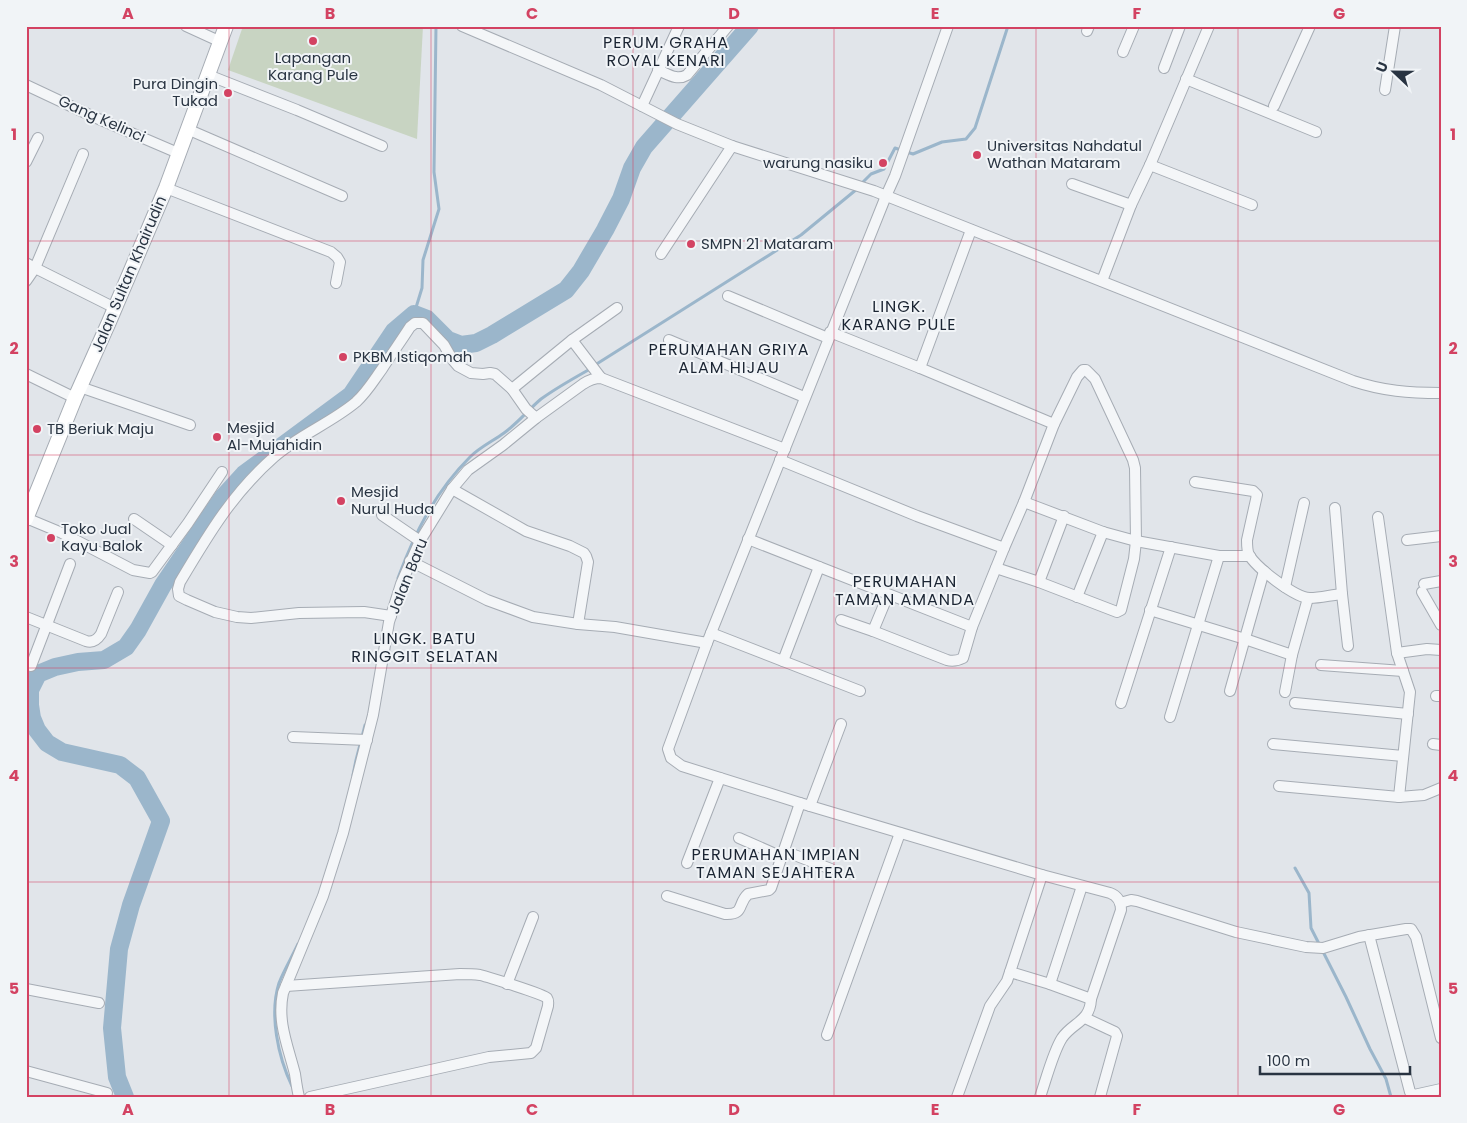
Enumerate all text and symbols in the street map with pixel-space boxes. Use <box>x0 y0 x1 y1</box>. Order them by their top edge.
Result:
text: A <box>122 2 134 25</box>
text: B <box>325 2 335 25</box>
text: C <box>526 2 538 25</box>
text: D <box>728 2 740 25</box>
text: E <box>931 2 939 25</box>
text: F <box>1133 2 1142 25</box>
text: G <box>1333 2 1345 25</box>
district label: PERUM. GRAHA ROYAL KENARI <box>603 31 729 72</box>
marker: Lapangan Karang Pule <box>307 35 319 47</box>
place label: Lapangan Karang Pule <box>268 47 358 85</box>
north arrow <box>1370 48 1420 98</box>
text: U <box>1371 59 1393 75</box>
place label: Pura Dingin Tukad <box>133 73 218 111</box>
marker: Pura Dingin Tukad <box>222 87 234 99</box>
street label: Gang Kelinci <box>55 90 149 147</box>
text: 1 <box>11 123 17 146</box>
text: 1 <box>1450 123 1456 146</box>
place label: Universitas Nahdatul Wathan Mataram <box>987 135 1142 173</box>
marker: Universitas Nahdatul Wathan Mataram <box>971 149 983 161</box>
place label: warung nasiku <box>763 152 873 173</box>
marker: warung nasiku <box>877 157 889 169</box>
street label: Jalan Sultan Khairudin <box>86 192 171 355</box>
place label: SMPN 21 Mataram <box>701 233 833 254</box>
marker: SMPN 21 Mataram <box>685 238 697 250</box>
district label: LINGK. KARANG PULE <box>841 295 957 336</box>
text: 2 <box>9 337 19 360</box>
text: 2 <box>1448 337 1458 360</box>
district label: PERUMAHAN GRIYA ALAM HIJAU <box>648 338 810 379</box>
place label: PKBM Istiqomah <box>353 346 472 367</box>
marker: PKBM Istiqomah <box>337 351 349 363</box>
place label: Mesjid Al-Mujahidin <box>227 417 322 455</box>
place label: TB Beriuk Maju <box>47 418 154 439</box>
marker: TB Beriuk Maju <box>31 423 43 435</box>
marker: Mesjid Al-Mujahidin <box>211 431 223 443</box>
place label: Mesjid Nurul Huda <box>351 481 434 519</box>
marker: Mesjid Nurul Huda <box>335 495 347 507</box>
place label: Toko Jual Kayu Balok <box>61 518 143 556</box>
marker: Toko Jual Kayu Balok <box>45 532 57 544</box>
street label: Jalan Baru <box>383 535 432 617</box>
text: 3 <box>9 550 19 573</box>
text: 3 <box>1448 550 1458 573</box>
district label: PERUMAHAN TAMAN AMANDA <box>835 570 975 611</box>
district label: LINGK. BATU RINGGIT SELATAN <box>351 627 499 668</box>
text: 4 <box>9 764 20 787</box>
text: 4 <box>1448 764 1459 787</box>
district label: PERUMAHAN IMPIAN TAMAN SEJAHTERA <box>692 843 860 884</box>
text: 5 <box>9 977 19 1000</box>
text: 5 <box>1448 977 1458 1000</box>
scale bar <box>1260 1043 1410 1075</box>
text: 100 m <box>1267 1050 1310 1071</box>
text: A <box>122 1098 134 1121</box>
text: B <box>325 1098 335 1121</box>
text: C <box>526 1098 538 1121</box>
text: D <box>728 1098 740 1121</box>
text: E <box>931 1098 939 1121</box>
text: F <box>1133 1098 1142 1121</box>
text: G <box>1333 1098 1345 1121</box>

